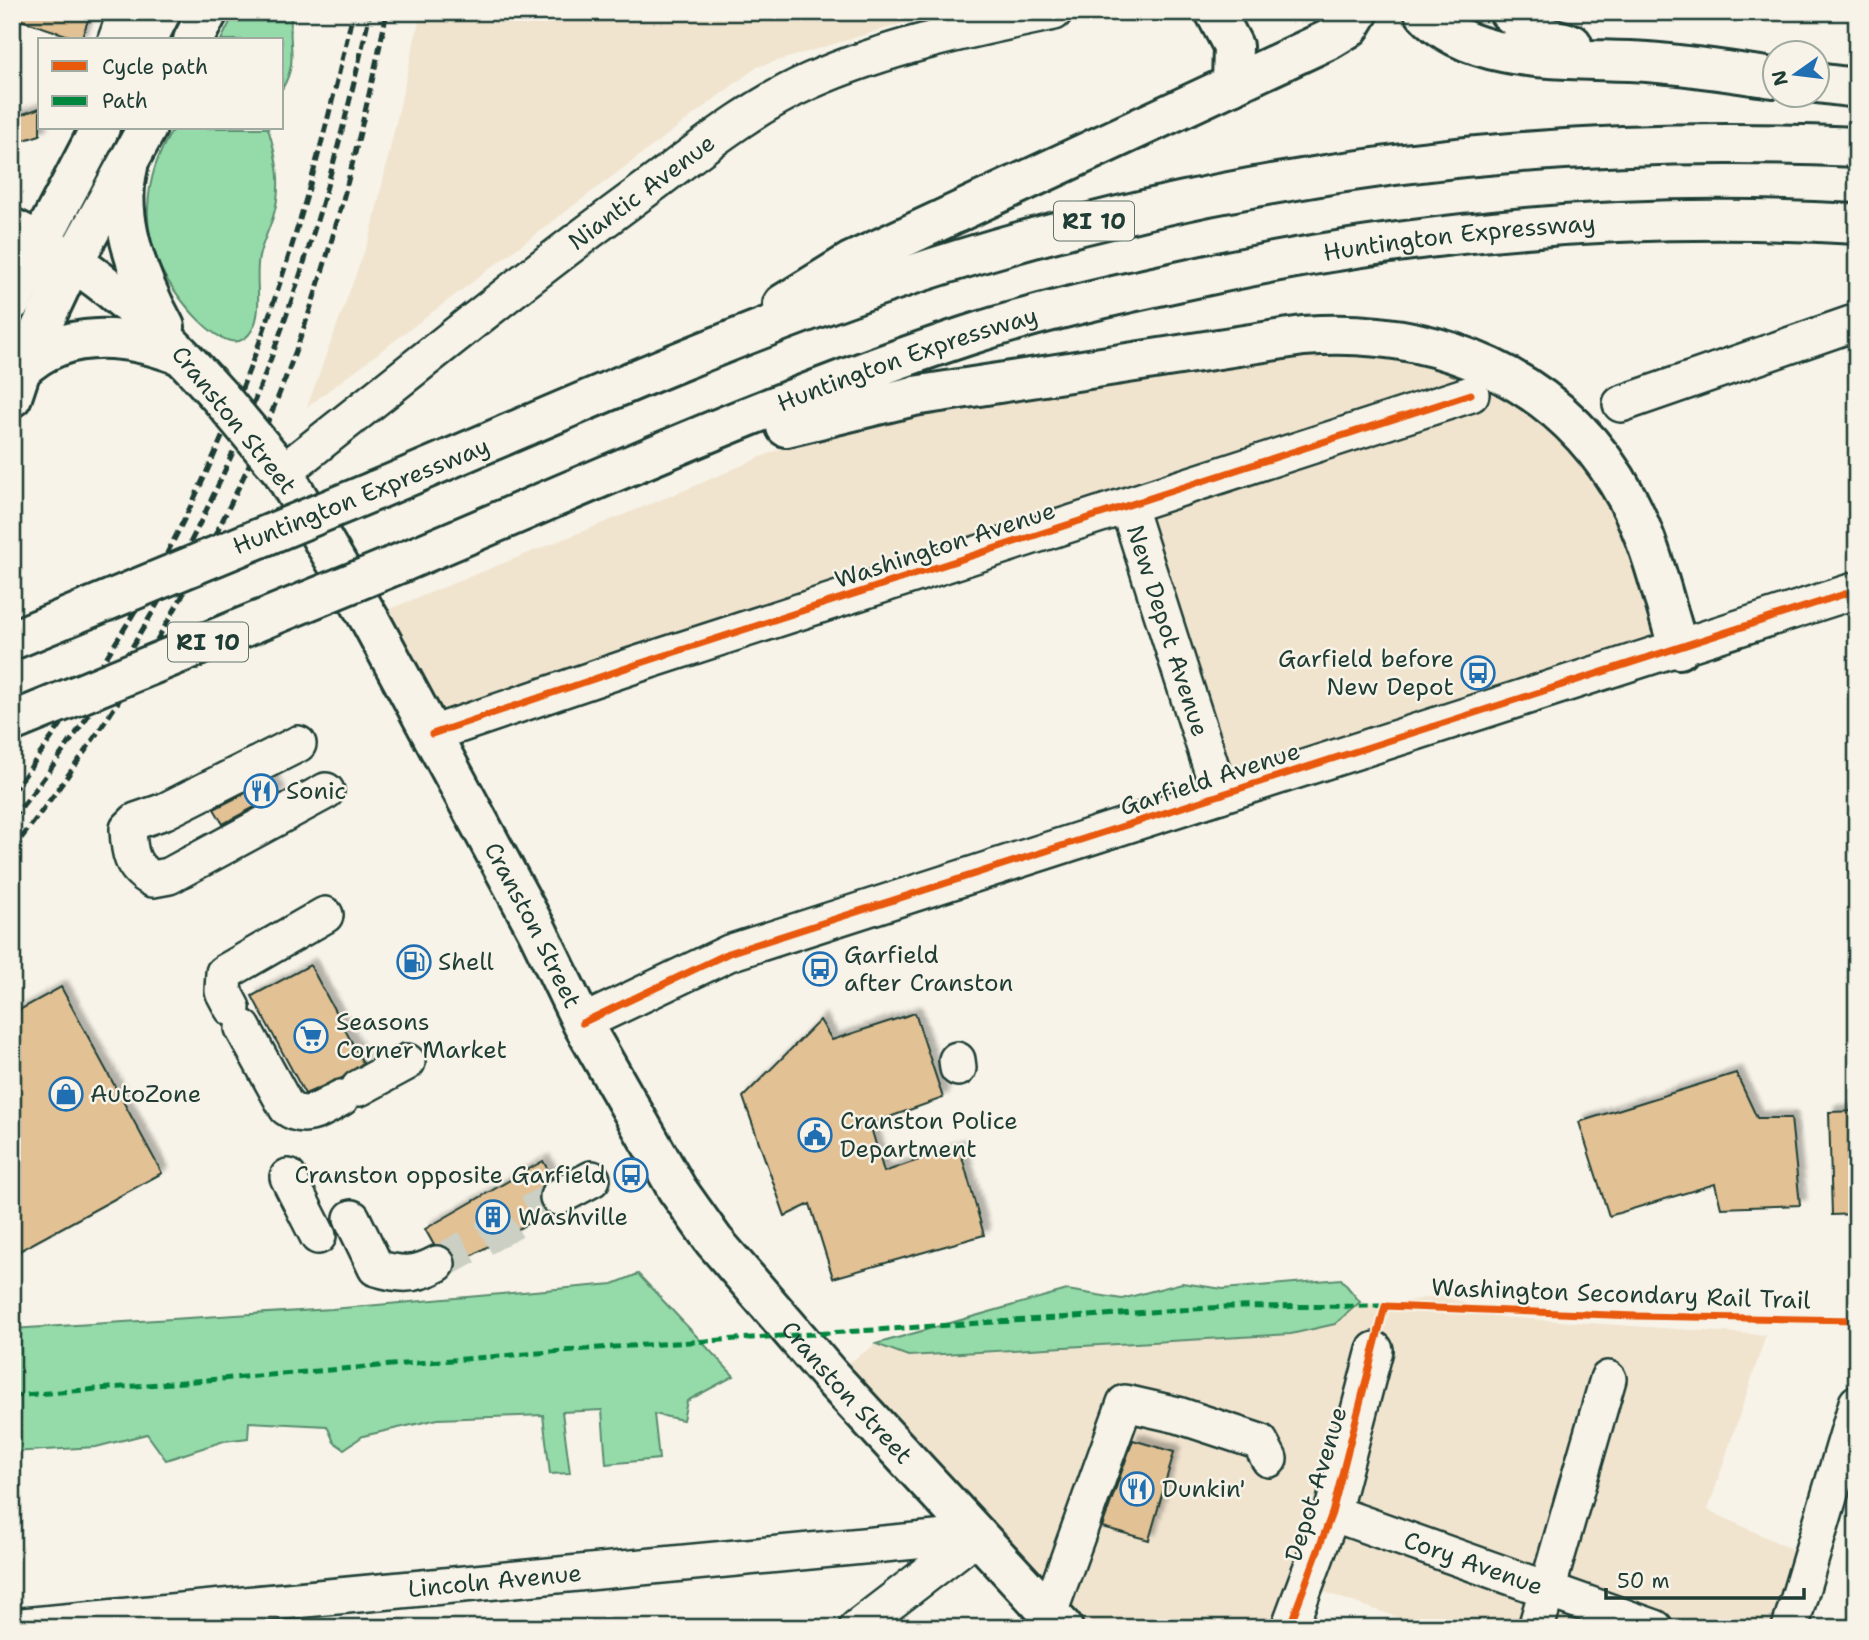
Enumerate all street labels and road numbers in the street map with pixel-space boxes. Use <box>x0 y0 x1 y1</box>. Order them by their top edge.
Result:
street label: Niantic Avenue <box>562 127 722 258</box>
road number: RI 10 <box>1054 202 1134 241</box>
street label: Huntington Expressway <box>1321 207 1597 269</box>
street label: Huntington Expressway <box>772 299 1041 419</box>
street label: Cranston Street <box>164 339 304 501</box>
street label: Huntington Expressway <box>228 430 494 562</box>
street label: Washington Avenue <box>831 494 1059 596</box>
street label: New Depot Avenue <box>1119 521 1216 741</box>
road number: RI 10 <box>168 622 248 662</box>
street label: Garfield Avenue <box>1116 735 1304 823</box>
street label: Cranston Street <box>477 837 588 1013</box>
street label: Washington Secondary Rail Trail <box>1431 1271 1812 1317</box>
street label: Cranston Street <box>774 1314 920 1471</box>
street label: Depot Avenue <box>1277 1403 1355 1565</box>
street label: Cory Avenue <box>1399 1524 1547 1603</box>
street label: Lincoln Avenue <box>407 1557 583 1605</box>

